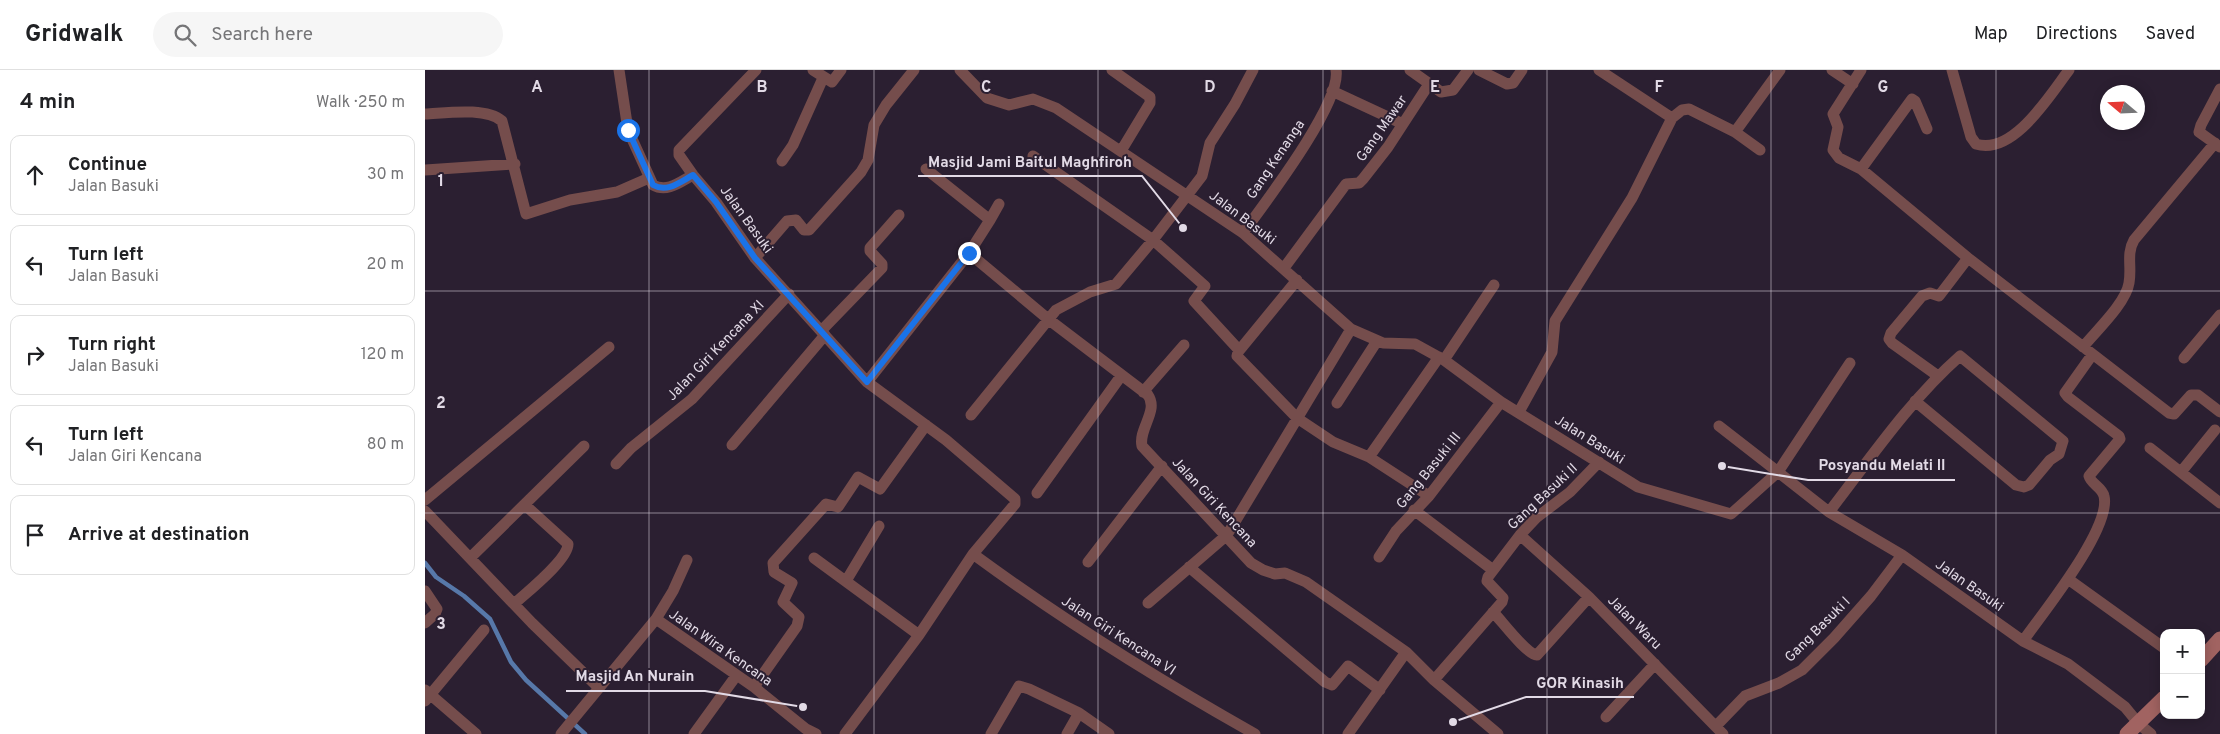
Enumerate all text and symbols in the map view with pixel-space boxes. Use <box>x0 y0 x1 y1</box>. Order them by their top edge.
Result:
search box <box>153 12 503 57</box>
text: Gridwalk <box>25 20 123 50</box>
icon: search <box>171 21 199 49</box>
text: Search here <box>211 23 313 47</box>
text: Map <box>1974 23 2008 46</box>
text: Directions <box>2036 23 2118 46</box>
text: Saved <box>2146 23 2195 46</box>
text: A <box>531 78 543 98</box>
text: B <box>756 78 768 98</box>
text: C <box>981 78 991 98</box>
text: D <box>1204 78 1216 98</box>
text: E <box>1430 78 1440 98</box>
text: F <box>1654 78 1664 98</box>
text: G <box>1878 78 1888 98</box>
north arrow <box>2100 85 2145 130</box>
text: 4 min <box>20 89 76 116</box>
street label: Gang Mawar <box>1353 92 1412 165</box>
text: Walk · 250 m <box>316 93 405 113</box>
street label: Gang Kenanga <box>1243 117 1309 203</box>
route start <box>617 119 640 142</box>
callout: Masjid Jami Baitul Maghfiroh <box>918 146 1142 176</box>
text: Continue <box>68 153 147 177</box>
text: Masjid Jami Baitul Maghfiroh <box>928 154 1132 173</box>
icon: ahead <box>21 161 49 189</box>
text: 30 m <box>367 165 404 185</box>
text: 1 <box>438 172 444 192</box>
text: Jalan Basuki <box>68 177 159 197</box>
street label: Jalan Basuki <box>716 183 776 257</box>
street label: Jalan Basuki <box>1205 188 1279 249</box>
route end <box>958 242 981 265</box>
text: Turn left <box>68 243 144 267</box>
icon: left <box>21 251 49 279</box>
text: 20 m <box>367 255 404 275</box>
text: Jalan Basuki <box>68 267 159 287</box>
street label: Jalan Giri Kencana XI <box>664 297 768 405</box>
text: Turn right <box>68 333 156 357</box>
icon: right <box>21 341 49 369</box>
text: 120 m <box>361 345 404 365</box>
text: Jalan Basuki <box>68 357 159 377</box>
text: 2 <box>436 394 446 414</box>
street label: Jalan Basuki <box>1551 412 1627 469</box>
text: Turn left <box>68 423 144 447</box>
street label: Gang Basuki III <box>1393 429 1465 513</box>
icon: left <box>21 431 49 459</box>
text: 80 m <box>367 435 404 455</box>
text: Jalan Giri Kencana <box>68 447 202 467</box>
callout: Posyandu Melati II <box>1808 450 1955 480</box>
street label: Jalan Giri Kencana <box>1168 454 1260 552</box>
text: Posyandu Melati II <box>1818 457 1946 476</box>
street label: Gang Basuki II <box>1504 460 1582 534</box>
icon: arrive <box>21 521 49 549</box>
text: Arrive at destination <box>68 523 249 547</box>
street label: Jalan Basuki <box>1932 557 2007 616</box>
street label: Jalan Giri Kencana VI <box>1058 593 1179 680</box>
street label: Jalan Waru <box>1603 593 1664 654</box>
street label: Gang Basuki I <box>1782 594 1854 666</box>
street label: Jalan Wira Kencana <box>665 606 775 690</box>
text: 3 <box>436 615 446 635</box>
map controls <box>2160 629 2205 719</box>
button: + <box>2160 629 2205 674</box>
callout: Masjid An Nurain <box>566 661 705 691</box>
callout: GOR Kinasih <box>1526 667 1634 697</box>
text: Masjid An Nurain <box>576 668 694 687</box>
button: − <box>2160 674 2205 719</box>
text: GOR Kinasih <box>1536 675 1624 694</box>

